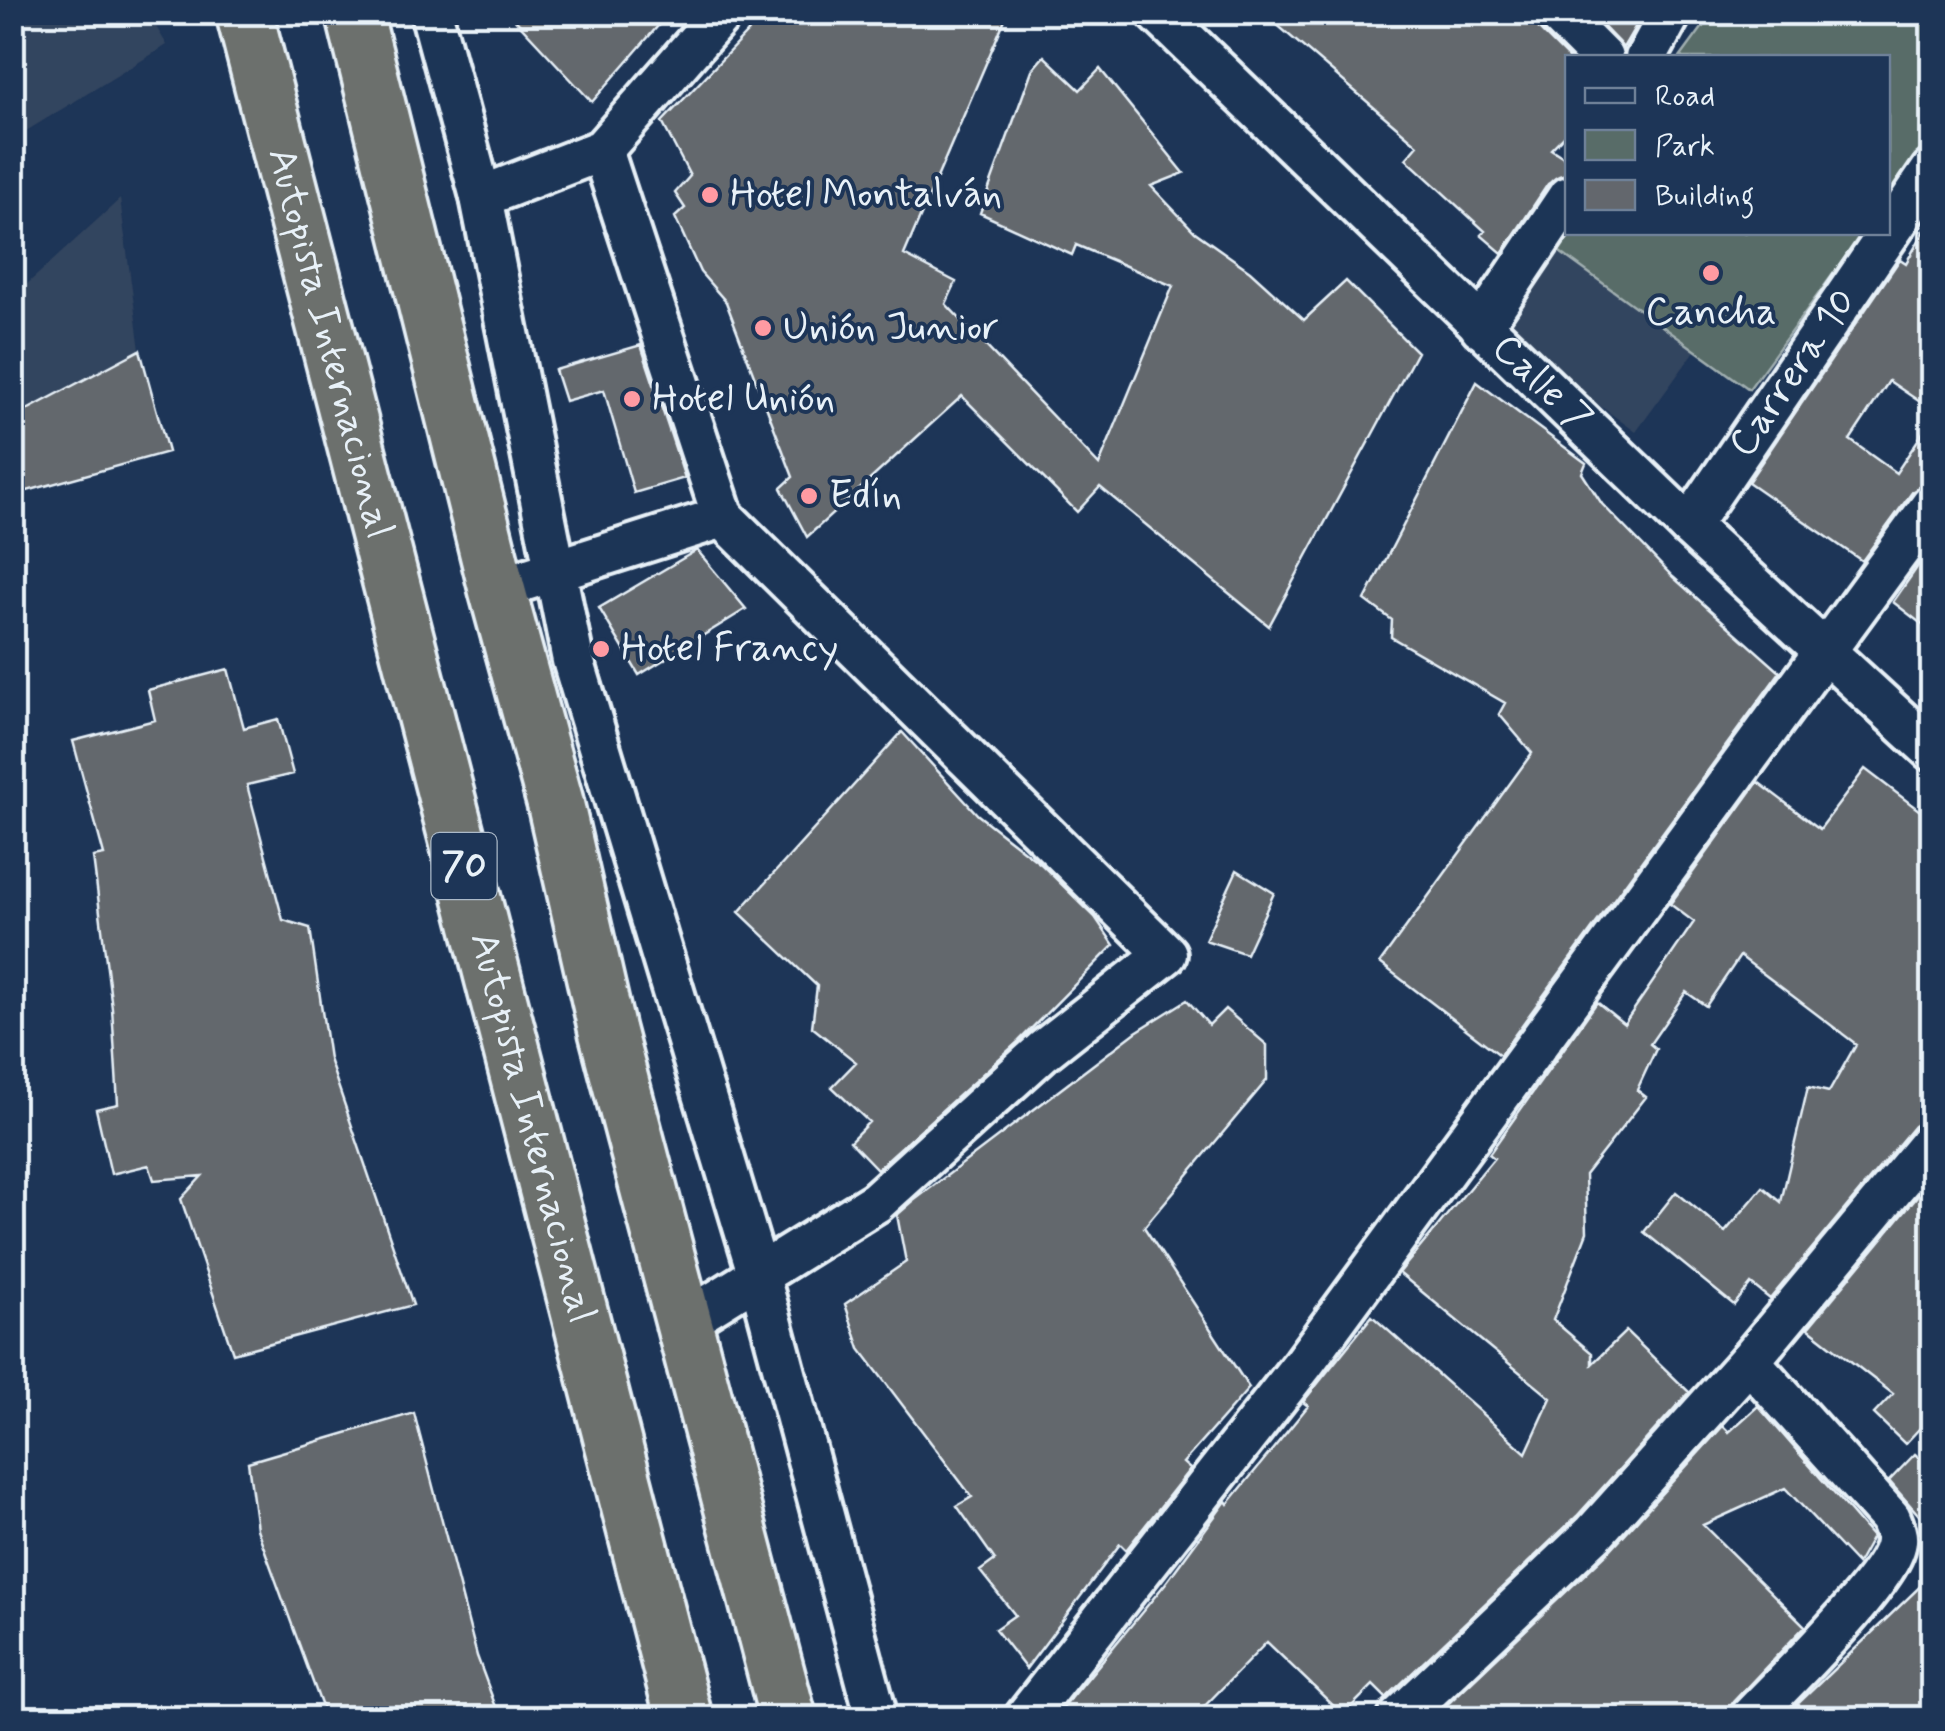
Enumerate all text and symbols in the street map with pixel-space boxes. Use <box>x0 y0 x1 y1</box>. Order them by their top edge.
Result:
legend <box>1565 55 1890 235</box>
text: Road <box>1655 77 1715 116</box>
text: Park <box>1655 127 1715 166</box>
street label: Autopista Internacional <box>254 142 405 544</box>
place label: Hotel Montalván <box>730 169 1002 221</box>
text: Building <box>1655 177 1754 219</box>
marker: Hotel Montalván <box>699 184 721 206</box>
marker: Cancha <box>1700 262 1722 284</box>
street label: Carrera 10 <box>1717 279 1869 468</box>
place label: Cancha <box>1645 287 1777 339</box>
place label: Unión Junior <box>783 302 999 354</box>
marker: Unión Junior <box>752 317 774 339</box>
street label: Calle 7 <box>1480 323 1603 445</box>
place label: Hotel Unión <box>652 373 835 425</box>
marker: Hotel Unión <box>621 388 643 410</box>
place label: Edín <box>829 470 902 522</box>
marker: Edín <box>798 485 820 507</box>
place label: Hotel Francy <box>621 623 838 675</box>
marker: Hotel Francy <box>590 638 612 660</box>
road number: 70 <box>432 833 496 899</box>
street label: Autopista Internacional <box>456 927 607 1328</box>

